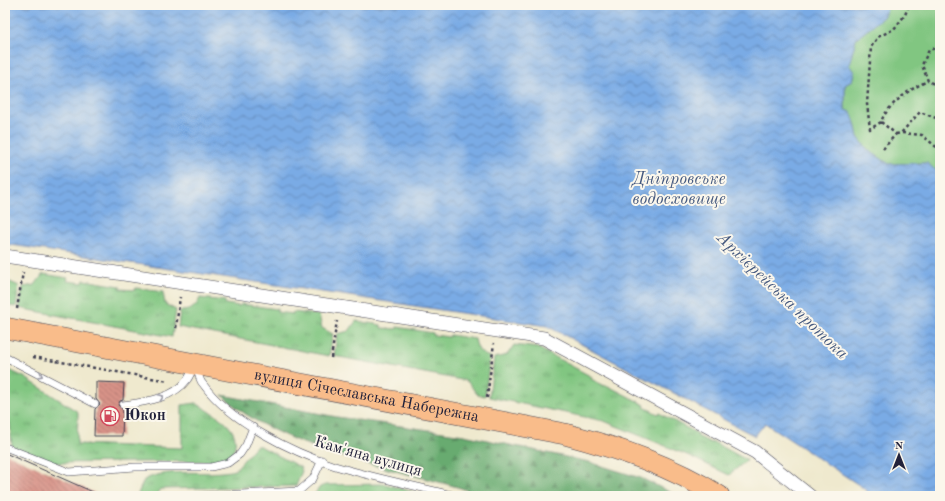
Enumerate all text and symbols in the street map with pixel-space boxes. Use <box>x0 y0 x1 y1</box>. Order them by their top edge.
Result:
water label: Дніпровське водосховище <box>630 171 726 208</box>
water label: Архієрейська протока <box>713 228 851 363</box>
street label: вулиця Січеславська Набережна <box>253 367 480 426</box>
one-way arrow <box>35 370 43 378</box>
one-way arrow <box>157 393 164 401</box>
fuel station icon: Юкон <box>99 405 121 427</box>
place label: Юкон <box>124 408 166 424</box>
street label: Кам'яна вулиця <box>312 434 424 480</box>
north arrow <box>879 435 919 475</box>
text: N <box>895 441 904 452</box>

